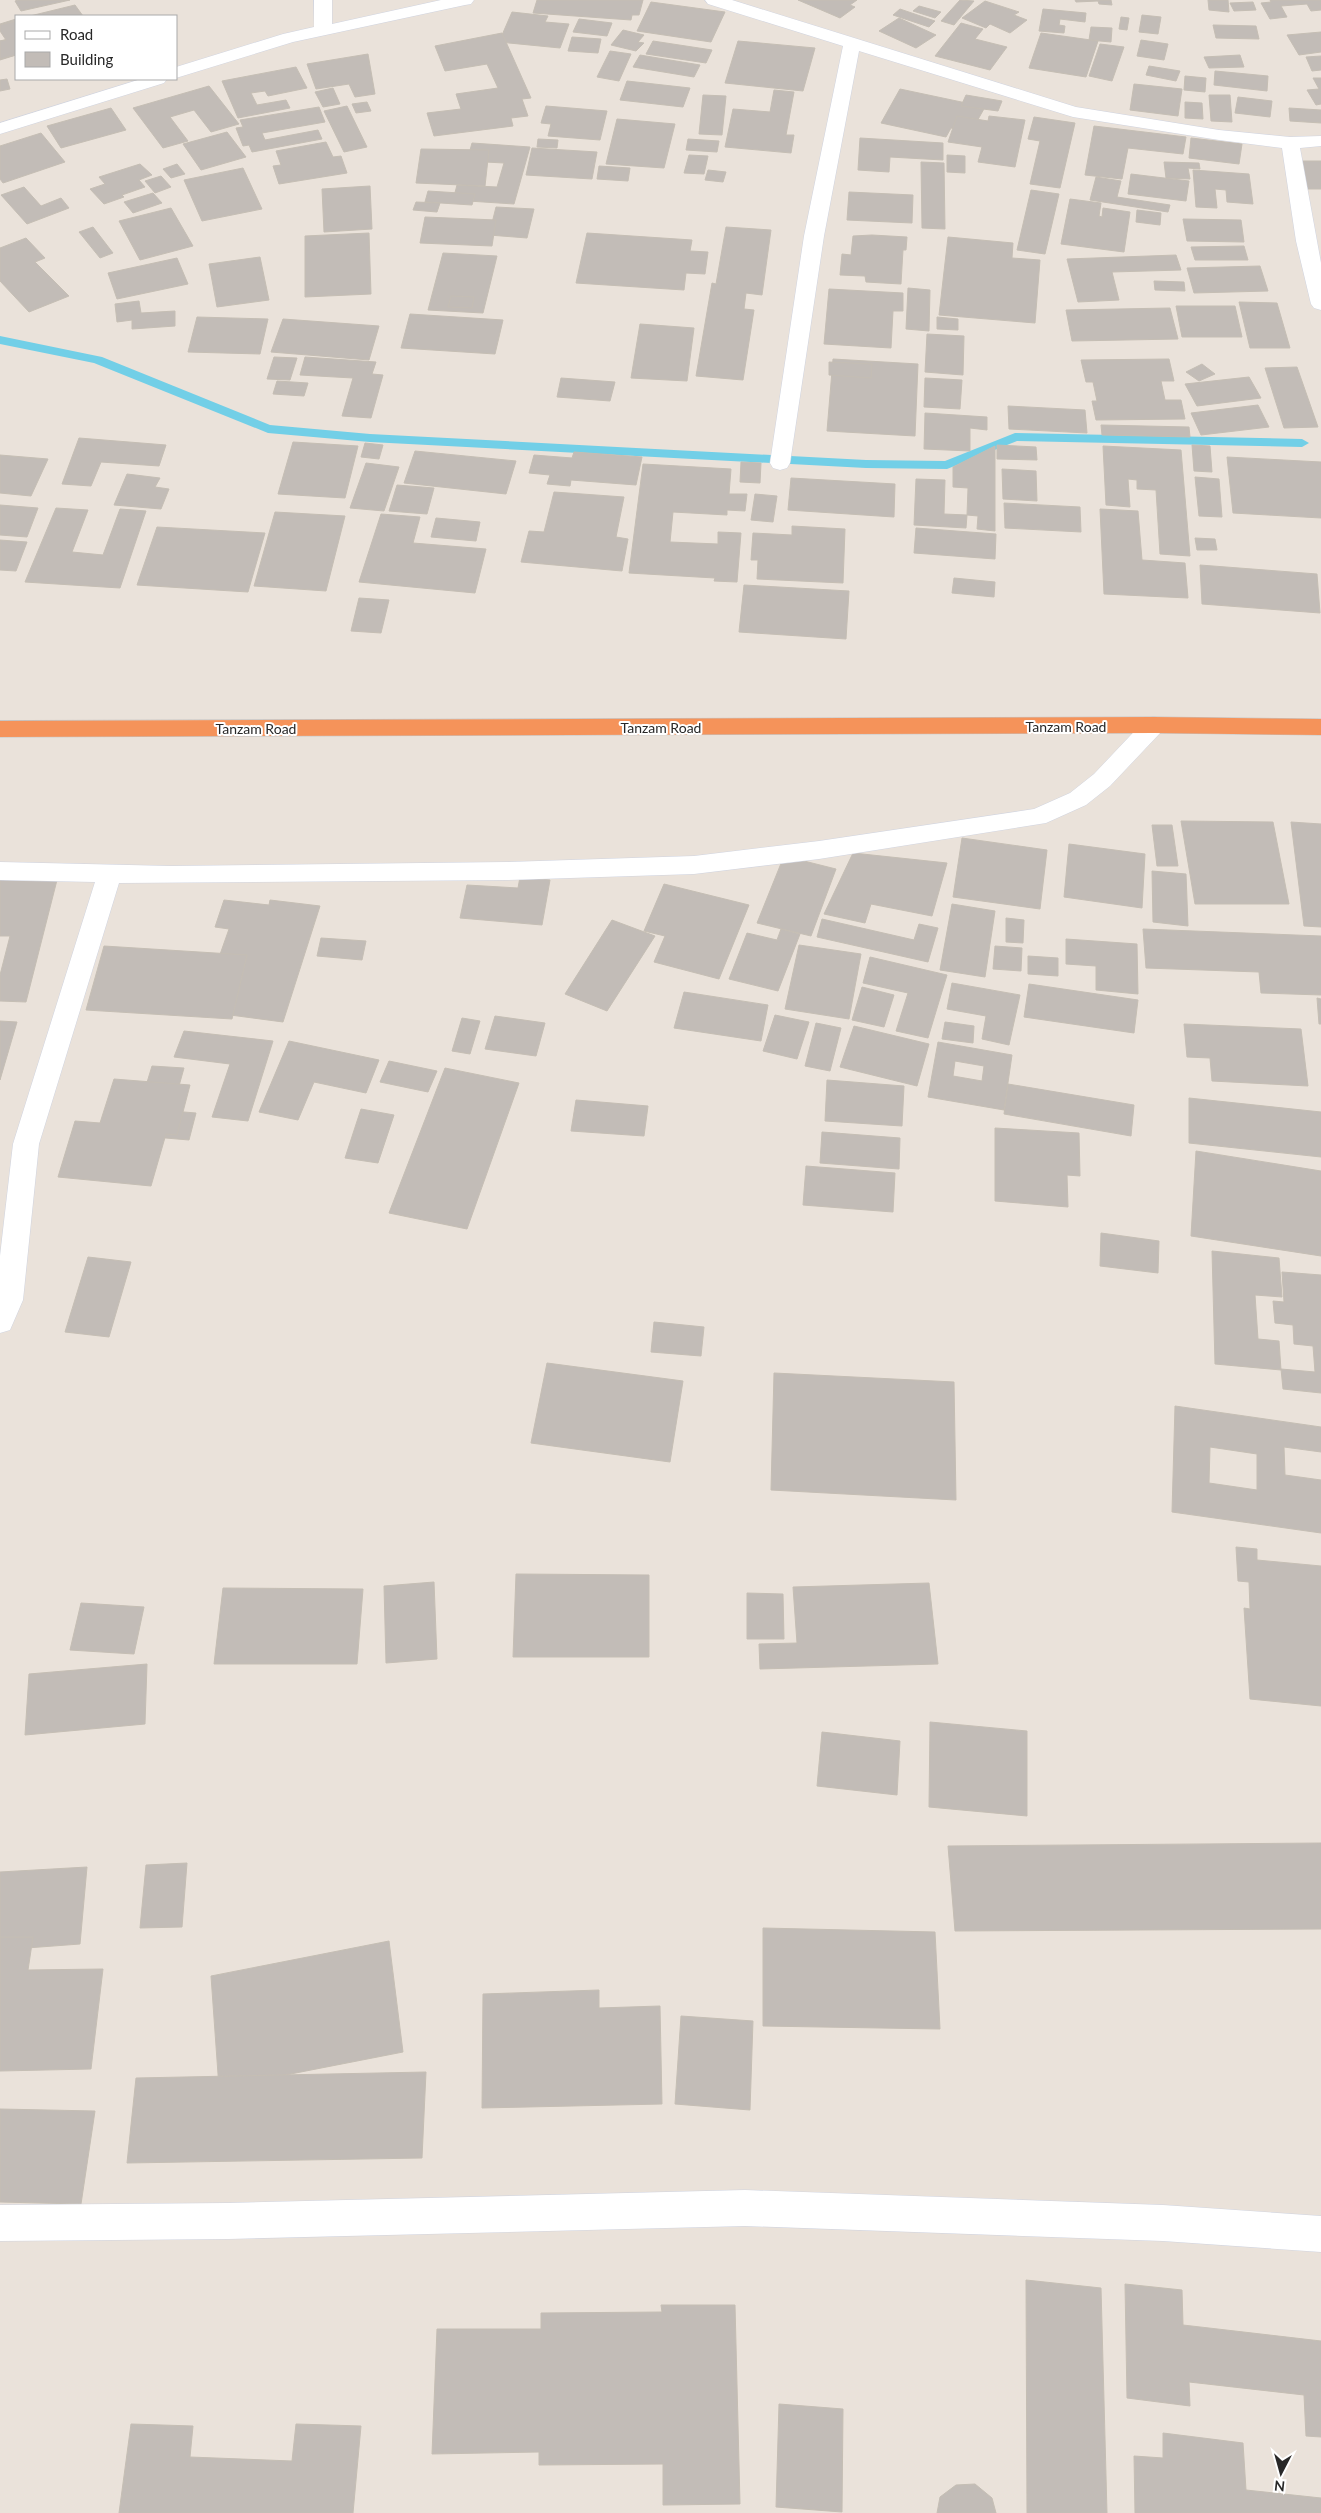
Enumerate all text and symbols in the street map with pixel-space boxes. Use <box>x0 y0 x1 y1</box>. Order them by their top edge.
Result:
legend <box>15 15 178 80</box>
text: Road <box>60 25 93 43</box>
text: Building <box>60 50 113 68</box>
street label: Tanzam Road <box>1026 718 1106 735</box>
street label: Tanzam Road <box>621 719 701 736</box>
street label: Tanzam Road <box>216 720 296 737</box>
north arrow <box>1256 2448 1306 2498</box>
text: N <box>1273 2477 1286 2495</box>

